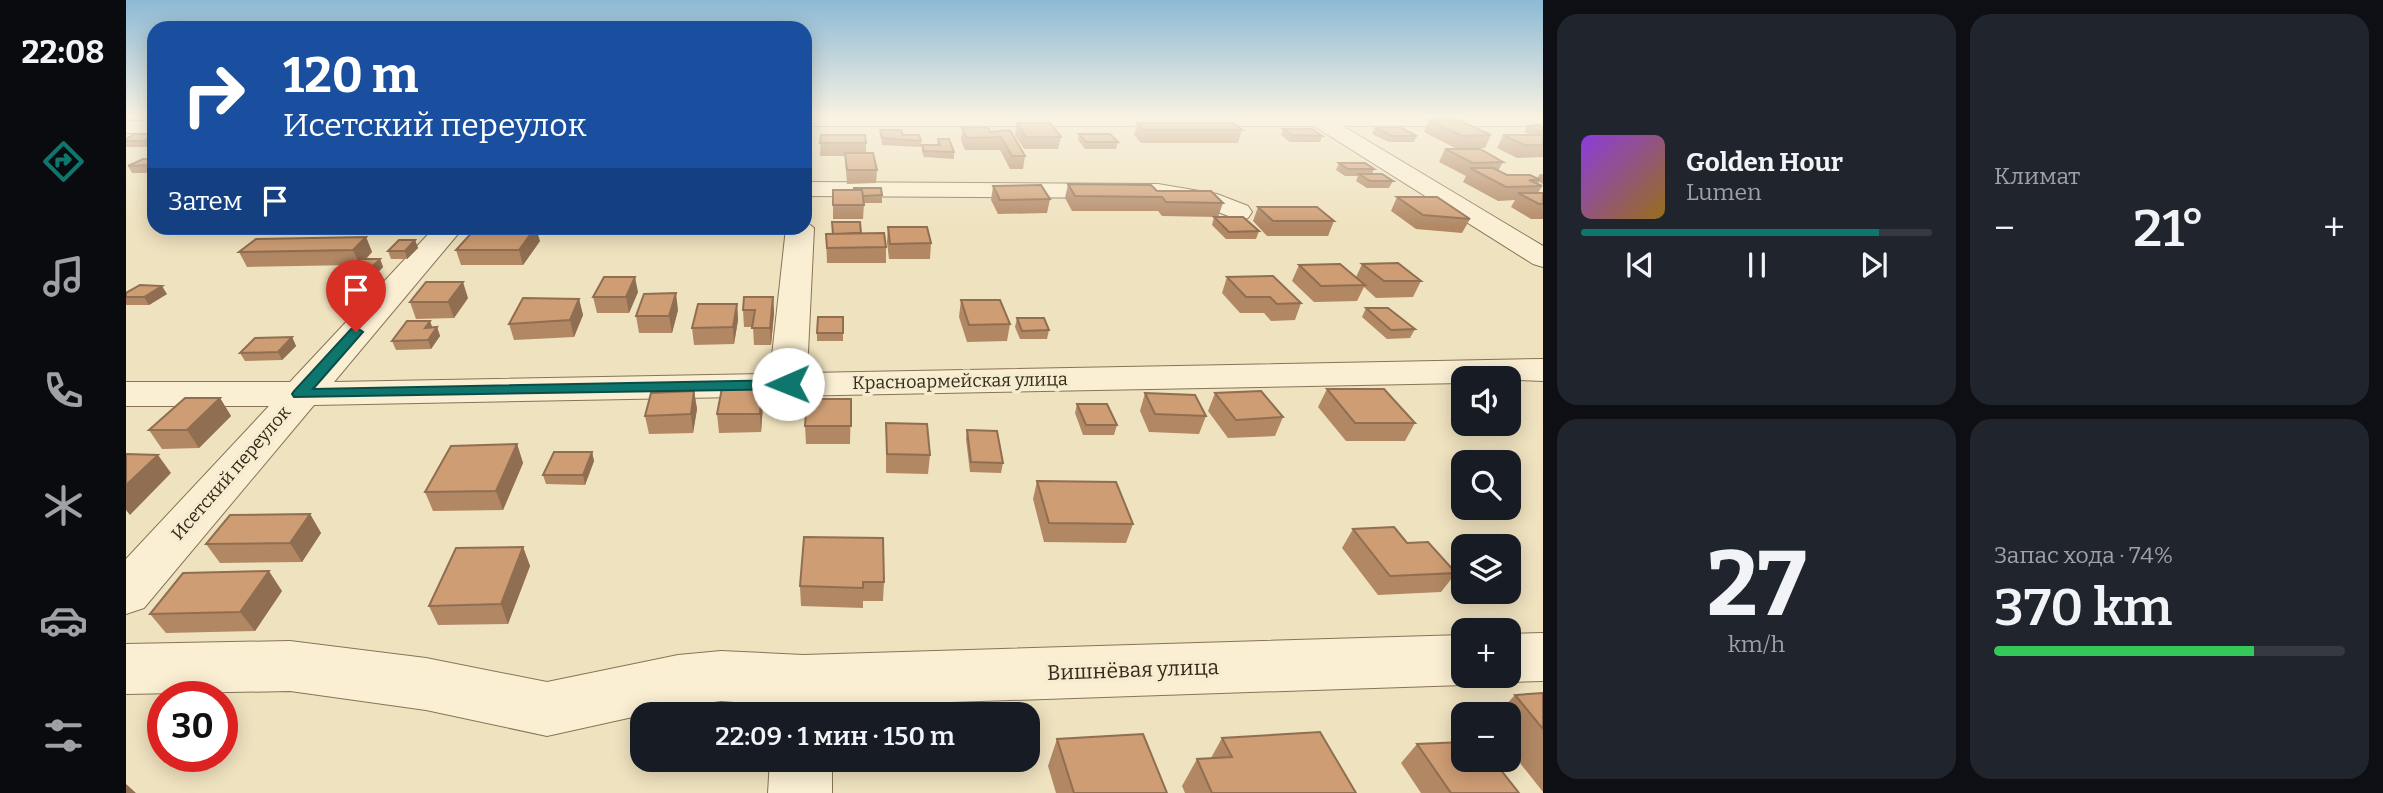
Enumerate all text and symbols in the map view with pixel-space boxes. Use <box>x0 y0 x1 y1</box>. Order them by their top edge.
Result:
text: 22:08 <box>21 33 105 71</box>
text: 120 m <box>283 46 418 105</box>
icon: right <box>168 49 259 140</box>
text: Исетский переулок <box>283 106 587 144</box>
icon: directions <box>39 137 88 186</box>
text: Golden Hour <box>1686 147 1843 178</box>
text: Климат <box>1994 162 2080 190</box>
text: Lumen <box>1686 178 1762 206</box>
icon: arrive <box>256 182 294 220</box>
text: Затем <box>168 186 242 217</box>
text: 21° <box>2133 197 2205 260</box>
text: − <box>1994 205 2015 251</box>
text: + <box>2323 205 2345 251</box>
icon: previous <box>1621 246 1659 284</box>
icon: pause <box>1738 246 1776 284</box>
icon: next <box>1855 246 1893 284</box>
icon: music <box>39 252 88 301</box>
pin <box>326 260 386 332</box>
icon: arrive <box>337 271 375 309</box>
position arrow <box>751 347 825 421</box>
icon: phone <box>39 366 88 415</box>
map controls <box>1451 366 1521 772</box>
button: sound <box>1451 366 1521 436</box>
street label: Красноармейская улица <box>852 368 1068 394</box>
street label: Исетский переулок <box>167 401 296 545</box>
button: search <box>1451 450 1521 520</box>
icon: climate <box>39 481 88 530</box>
text: 27 <box>1707 530 1806 639</box>
button: layers <box>1451 534 1521 604</box>
text: Запас хода · 74% <box>1994 541 2173 569</box>
text: 370 km <box>1994 576 2172 639</box>
icon: car <box>39 596 88 645</box>
button: + <box>1451 618 1521 688</box>
text: km/h <box>1728 630 1785 658</box>
street label: Вишнёвая улица <box>1047 654 1220 686</box>
speed limit sign: 30 <box>147 681 238 772</box>
button: − <box>1451 702 1521 772</box>
icon: filters <box>39 711 88 760</box>
text: 22:09 · 1 мин · 150 m <box>715 721 955 752</box>

